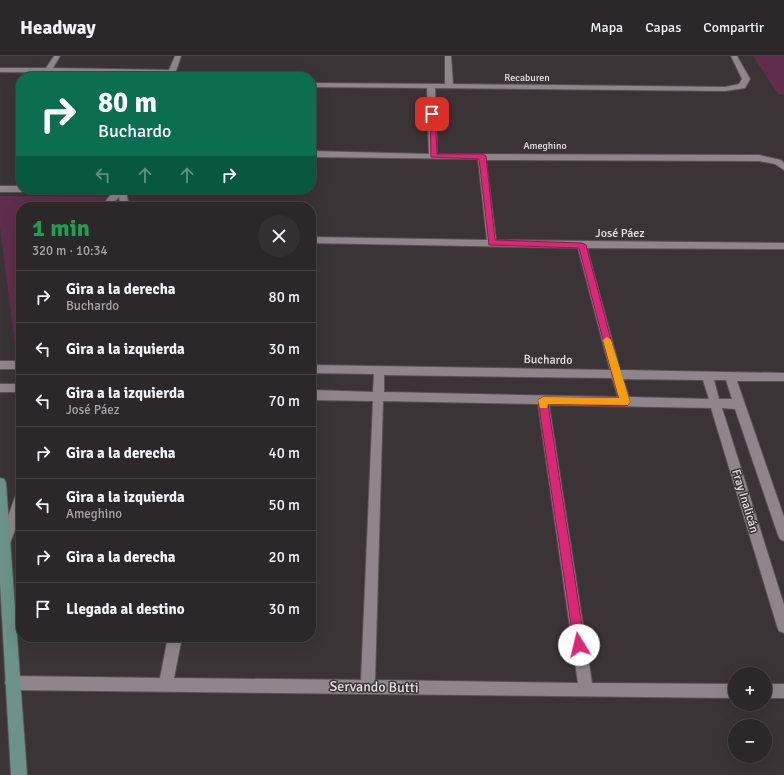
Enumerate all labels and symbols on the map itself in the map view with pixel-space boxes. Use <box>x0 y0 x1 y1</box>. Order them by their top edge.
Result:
street label: Recaburen <box>504 72 550 84</box>
pin <box>415 97 449 131</box>
street label: Ameghino <box>523 140 567 152</box>
street label: José Páez <box>595 226 645 241</box>
street label: Buchardo <box>523 352 573 368</box>
street label: Fray Inalicán <box>728 467 762 535</box>
position arrow <box>558 624 600 666</box>
street label: Servando Butti <box>329 678 419 696</box>

